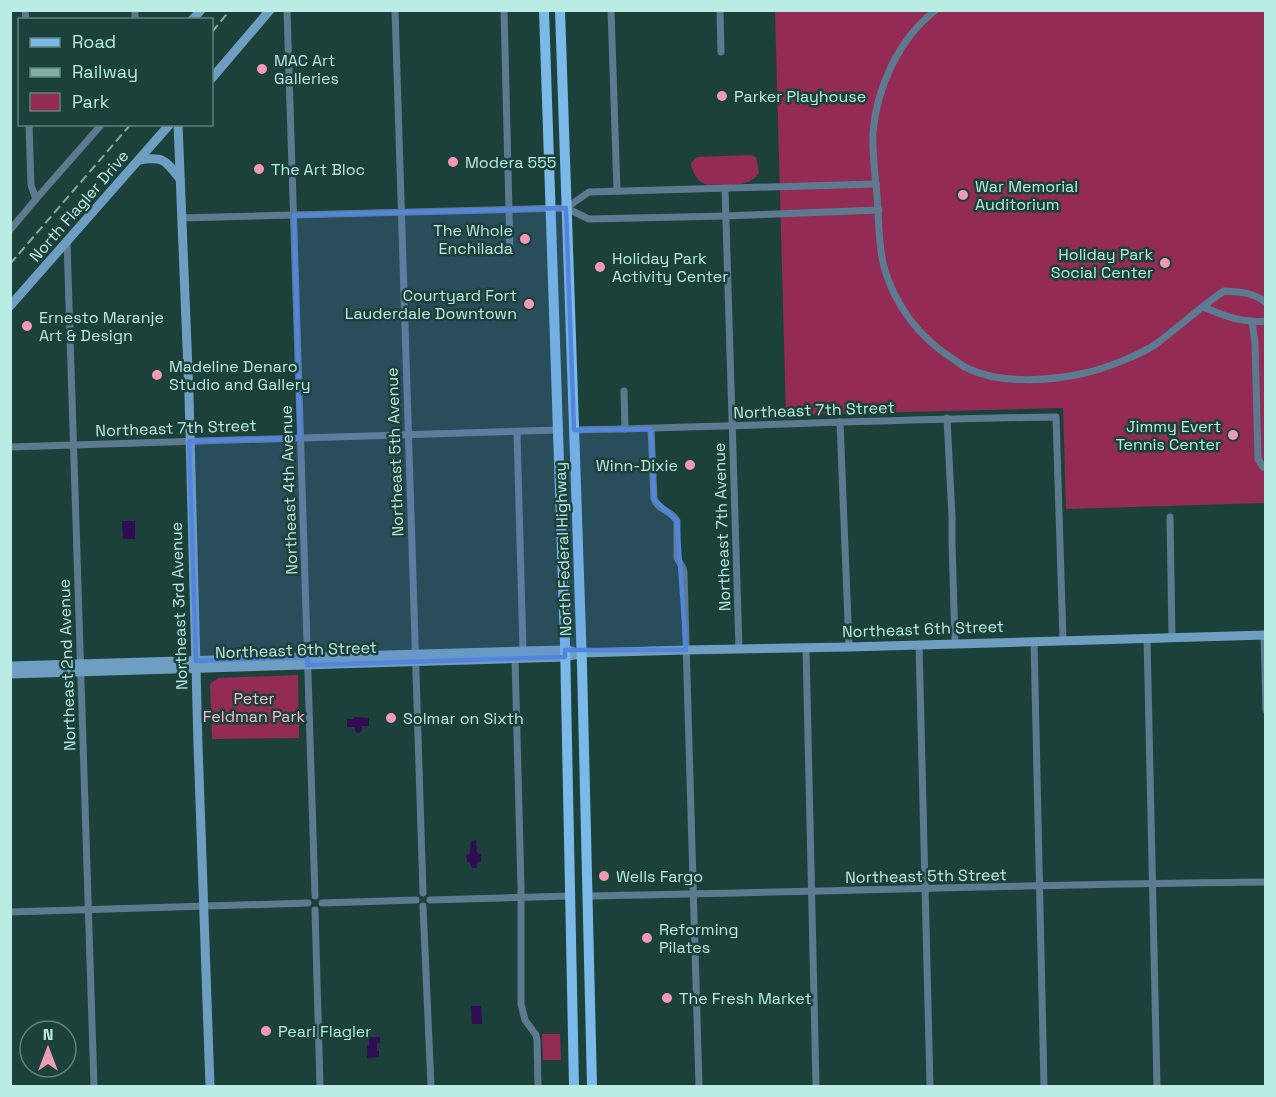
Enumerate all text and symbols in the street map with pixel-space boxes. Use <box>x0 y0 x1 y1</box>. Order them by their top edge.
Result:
legend <box>18 18 213 126</box>
text: Road <box>72 30 116 53</box>
place label: MAC Art Galleries <box>274 50 339 89</box>
text: Railway <box>72 60 138 83</box>
marker: MAC Art Galleries <box>255 62 269 76</box>
place label: Parker Playhouse <box>734 86 866 107</box>
marker: Parker Playhouse <box>715 89 729 103</box>
text: Park <box>72 90 110 113</box>
street label: North Flagler Drive <box>25 146 133 266</box>
place label: Modera 555 <box>465 152 556 173</box>
marker: Modera 555 <box>446 155 460 169</box>
place label: The Art Bloc <box>271 159 365 180</box>
marker: The Art Bloc <box>252 162 266 176</box>
place label: War Memorial Auditorium <box>975 176 1078 215</box>
marker: War Memorial Auditorium <box>956 188 970 202</box>
place label: The Whole Enchilada <box>433 220 513 259</box>
marker: The Whole Enchilada <box>518 232 532 246</box>
place label: Holiday Park Social Center <box>1051 244 1153 283</box>
place label: Holiday Park Activity Center <box>612 248 728 287</box>
marker: Holiday Park Social Center <box>1158 256 1172 270</box>
marker: Holiday Park Activity Center <box>593 260 607 274</box>
place label: Courtyard Fort Lauderdale Downtown <box>345 285 517 324</box>
marker: Courtyard Fort Lauderdale Downtown <box>522 297 536 311</box>
place label: Ernesto Maranje Art & Design <box>39 307 164 346</box>
marker: Ernesto Maranje Art & Design <box>20 319 34 333</box>
place label: Madeline Denaro Studio and Gallery <box>169 356 311 395</box>
street label: Northeast 5th Avenue <box>382 367 408 537</box>
marker: Madeline Denaro Studio and Gallery <box>150 368 164 382</box>
street label: Northeast 7th Street <box>733 397 895 423</box>
street label: Northeast 4th Avenue <box>276 405 302 575</box>
street label: Northeast 7th Street <box>95 415 257 441</box>
place label: Jimmy Evert Tennis Center <box>1116 416 1221 455</box>
marker: Jimmy Evert Tennis Center <box>1226 428 1240 442</box>
street label: Northeast 7th Avenue <box>709 442 735 612</box>
place label: Winn-Dixie <box>596 455 678 476</box>
marker: Winn-Dixie <box>683 458 697 472</box>
street label: North Federal Highway <box>549 461 577 637</box>
street label: Northeast 3rd Avenue <box>166 522 192 690</box>
street label: Northeast 2nd Avenue <box>54 579 80 751</box>
street label: Northeast 6th Street <box>842 616 1004 642</box>
street label: Northeast 6th Street <box>215 637 377 663</box>
park label: Peter Feldman Park <box>203 688 306 727</box>
place label: Solmar on Sixth <box>403 708 524 729</box>
marker: Solmar on Sixth <box>384 711 398 725</box>
street label: Northeast 5th Street <box>845 864 1007 888</box>
place label: Wells Fargo <box>616 866 703 887</box>
marker: Wells Fargo <box>597 869 611 883</box>
place label: Reforming Pilates <box>659 919 739 958</box>
marker: Reforming Pilates <box>640 931 654 945</box>
place label: The Fresh Market <box>679 988 812 1009</box>
marker: The Fresh Market <box>660 991 674 1005</box>
north arrow <box>18 1019 78 1079</box>
place label: Pearl Flagler <box>278 1021 371 1042</box>
text: N <box>43 1024 53 1045</box>
marker: Pearl Flagler <box>259 1024 273 1038</box>

